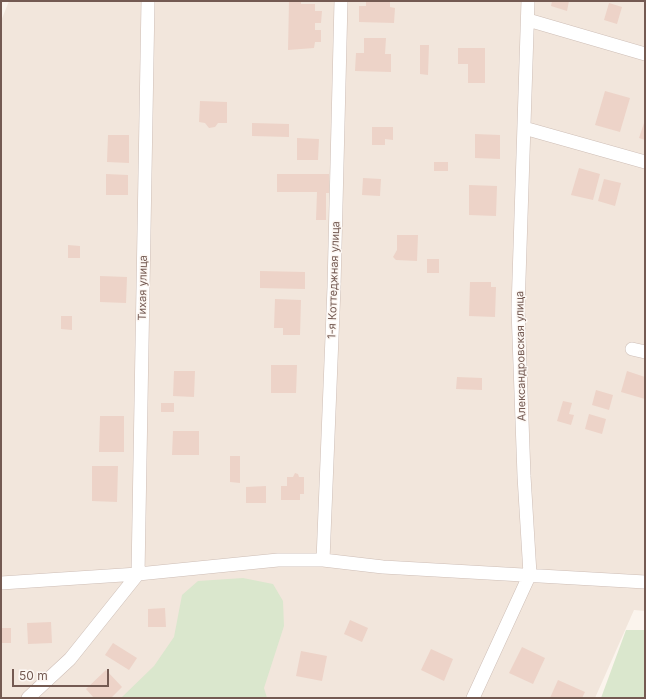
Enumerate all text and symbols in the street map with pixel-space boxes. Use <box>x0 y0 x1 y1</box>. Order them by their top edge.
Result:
street label: 1-я Коттеджная улица <box>325 221 343 339</box>
street label: Тихая улица <box>136 255 150 321</box>
street label: Александровская улица <box>513 291 529 421</box>
scale bar <box>14 661 111 687</box>
text: 50 m <box>19 668 48 683</box>

